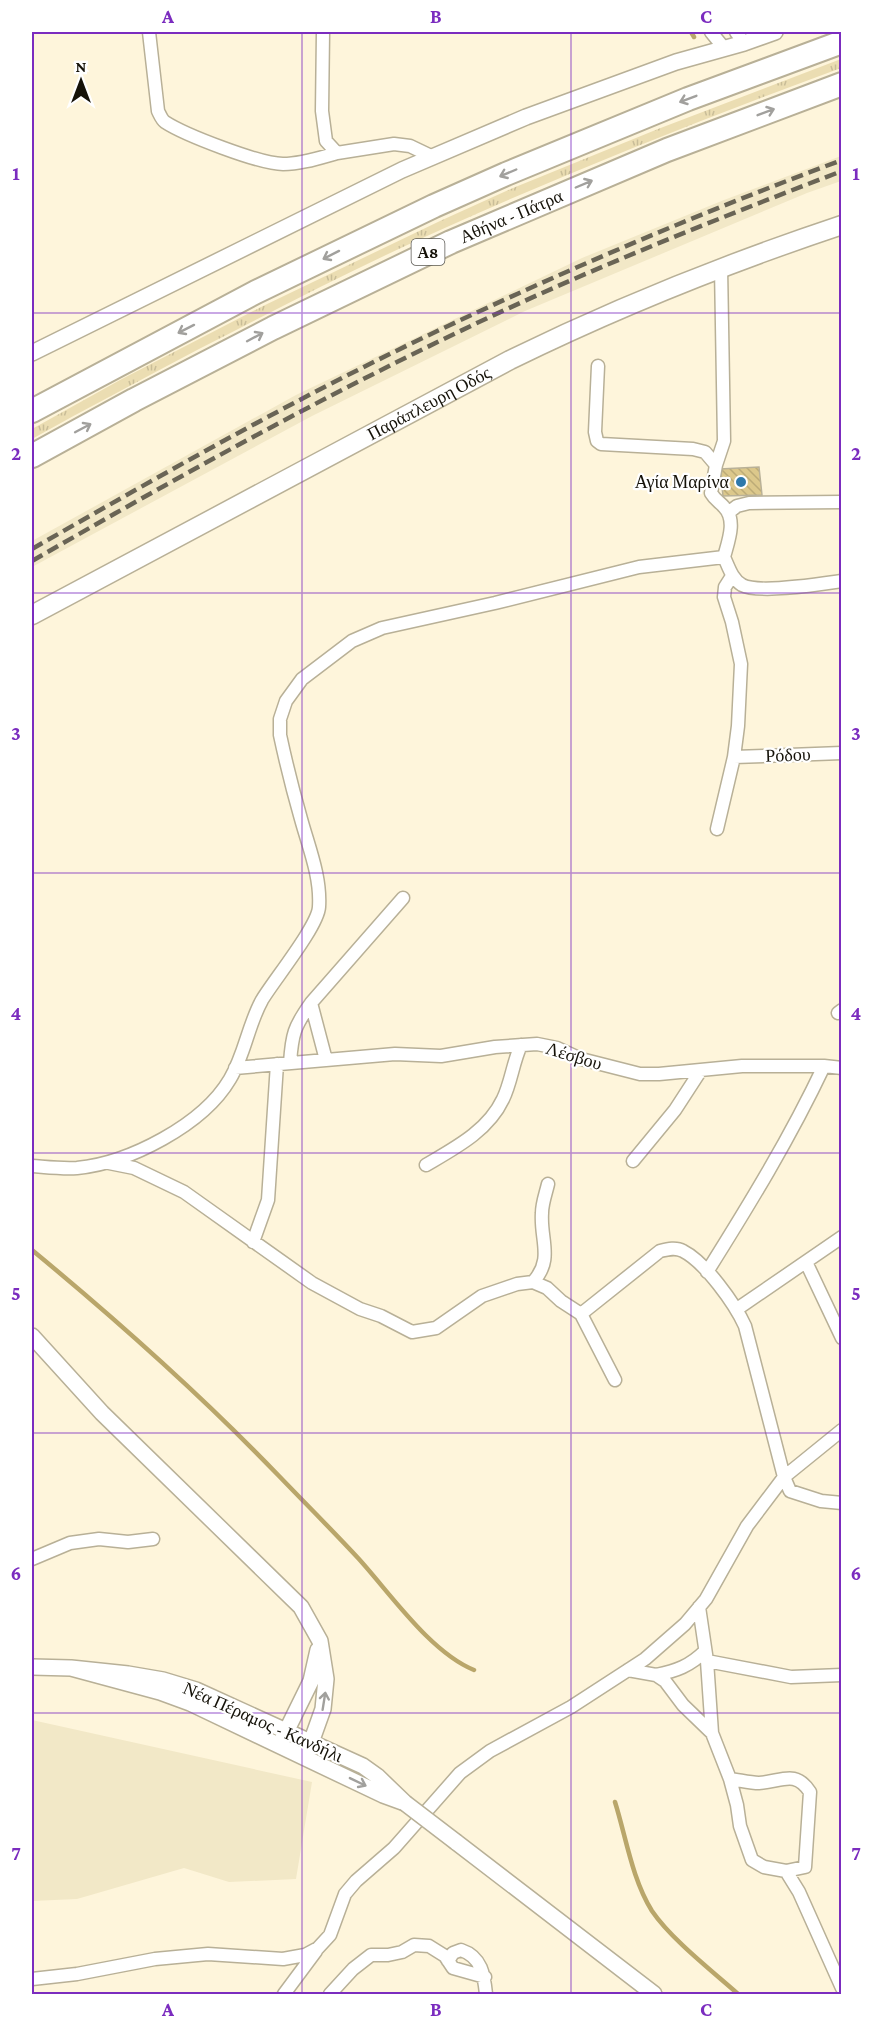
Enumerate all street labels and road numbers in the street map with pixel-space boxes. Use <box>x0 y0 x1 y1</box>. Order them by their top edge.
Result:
street label: Αθήνα - Πάτρα <box>457 185 566 247</box>
road number: Α8 <box>412 239 444 265</box>
street label: Παράπλευρη Οδός <box>364 362 494 444</box>
street label: Ρόδου <box>765 744 811 766</box>
street label: Λέσβου <box>544 1038 604 1074</box>
street label: Νέα Πέραμος - Κανδήλι <box>180 1678 346 1766</box>

